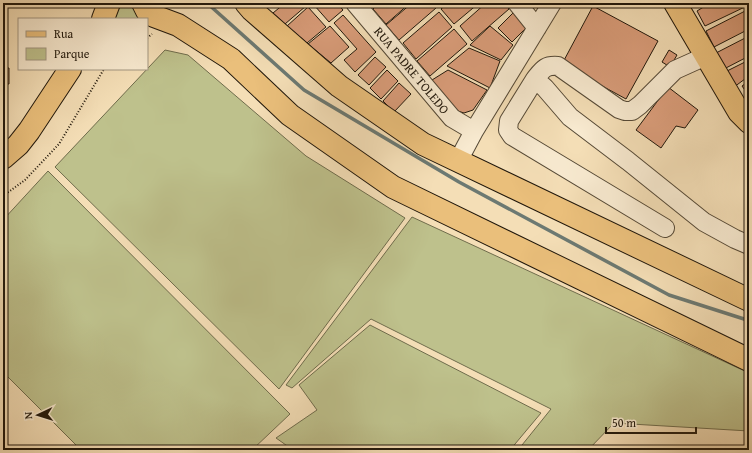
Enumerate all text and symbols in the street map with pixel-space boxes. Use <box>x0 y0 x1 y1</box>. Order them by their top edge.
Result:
legend <box>18 18 148 70</box>
street label: RUA PADRE TOLEDO <box>369 22 454 118</box>
text: Rua <box>54 25 73 42</box>
text: Parque <box>54 45 90 62</box>
north arrow <box>18 395 58 435</box>
scale bar <box>606 409 696 435</box>
text: N <box>20 411 36 420</box>
text: 50 m <box>612 414 636 431</box>

